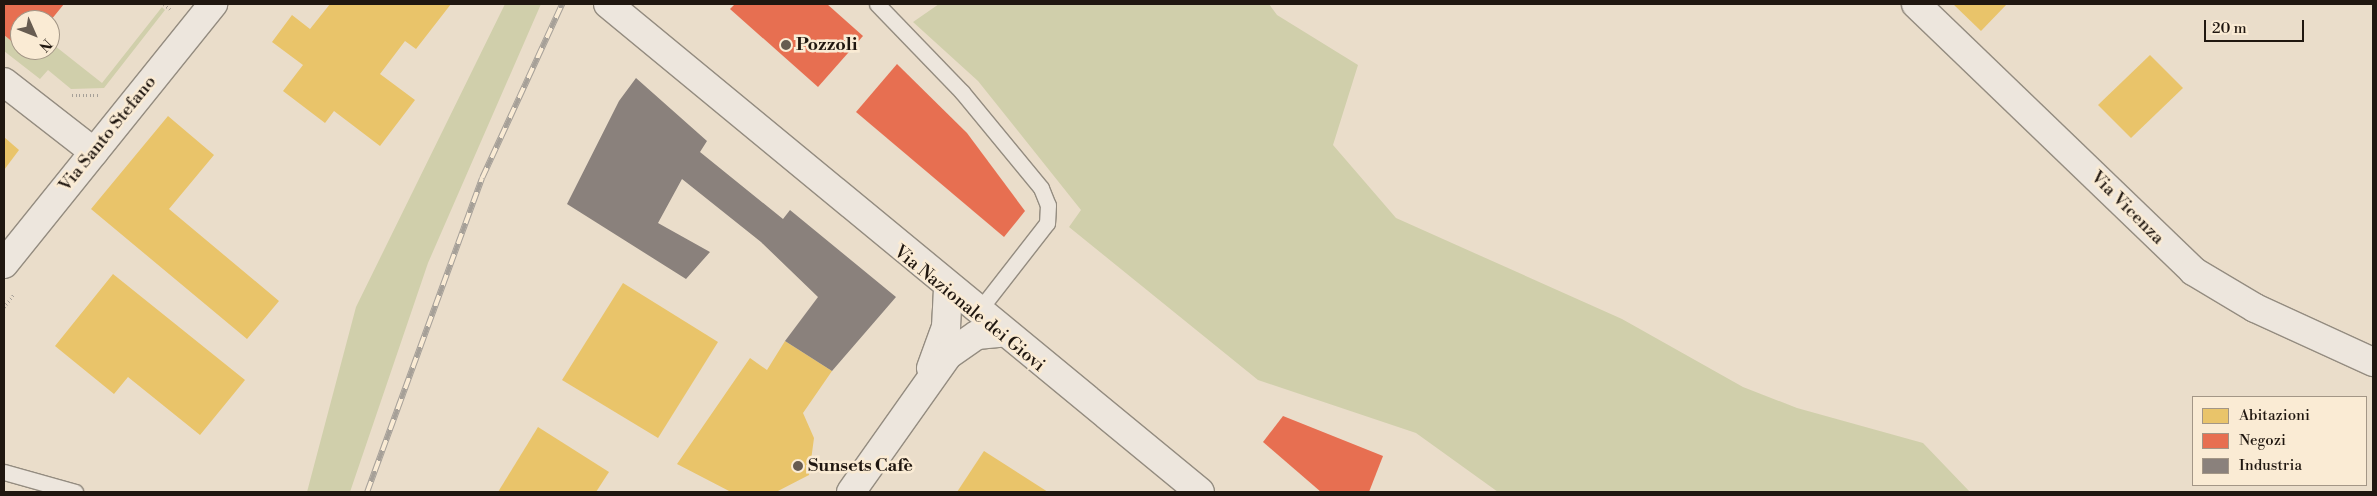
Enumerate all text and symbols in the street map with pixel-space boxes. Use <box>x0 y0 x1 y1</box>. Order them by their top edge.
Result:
north arrow <box>10 10 60 60</box>
scale bar <box>2207 10 2307 42</box>
text: 20 m <box>2212 19 2247 38</box>
text: N <box>35 34 55 55</box>
place label: Pozzoli <box>796 34 858 56</box>
marker: Pozzoli <box>780 39 792 51</box>
street label: Via Santo Stefano <box>55 72 161 196</box>
street label: Via Vicenza <box>2086 167 2168 249</box>
street label: Via Nazionale dei Giovi <box>889 241 1049 377</box>
legend <box>2192 396 2367 486</box>
text: Abitazioni <box>2239 406 2310 425</box>
text: Negozi <box>2239 431 2286 450</box>
place label: Sunsets Cafè <box>808 455 913 477</box>
text: Industria <box>2239 456 2302 475</box>
marker: Sunsets Cafè <box>792 460 804 472</box>

